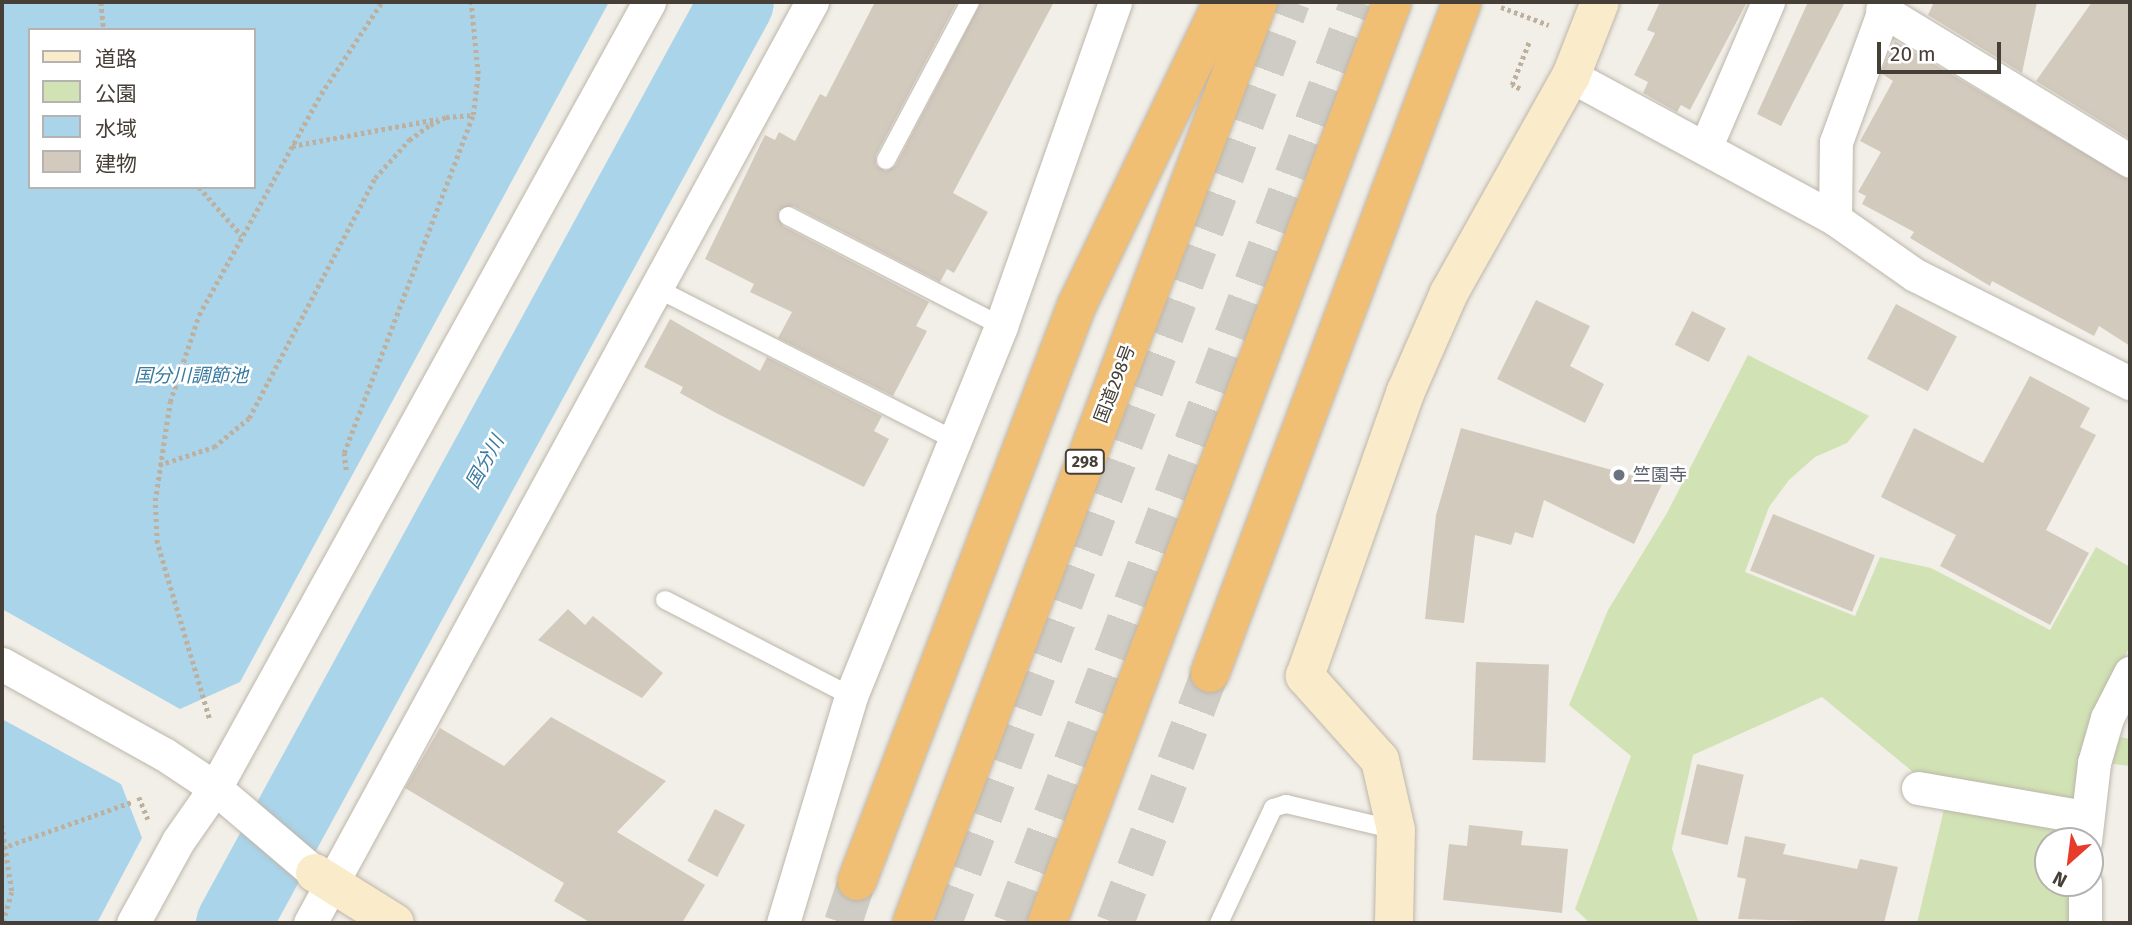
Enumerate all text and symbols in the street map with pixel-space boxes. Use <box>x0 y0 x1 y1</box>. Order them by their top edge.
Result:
legend <box>28 28 256 189</box>
scale bar <box>1880 28 2004 72</box>
text: 20 m <box>1890 41 1936 67</box>
text: 道路 <box>95 46 137 72</box>
text: 公園 <box>95 81 137 107</box>
text: 水域 <box>95 116 137 142</box>
text: 建物 <box>95 151 137 177</box>
street label: 国道298号 <box>1090 342 1140 426</box>
water label: 国分川調節池 <box>134 365 248 387</box>
water label: 国分川 <box>461 432 509 492</box>
road number: 298 <box>1064 449 1106 475</box>
place label: 竺園寺 <box>1633 464 1687 486</box>
marker: 竺園寺 <box>1611 467 1627 483</box>
north arrow <box>2034 827 2104 897</box>
text: N <box>2049 866 2071 892</box>

